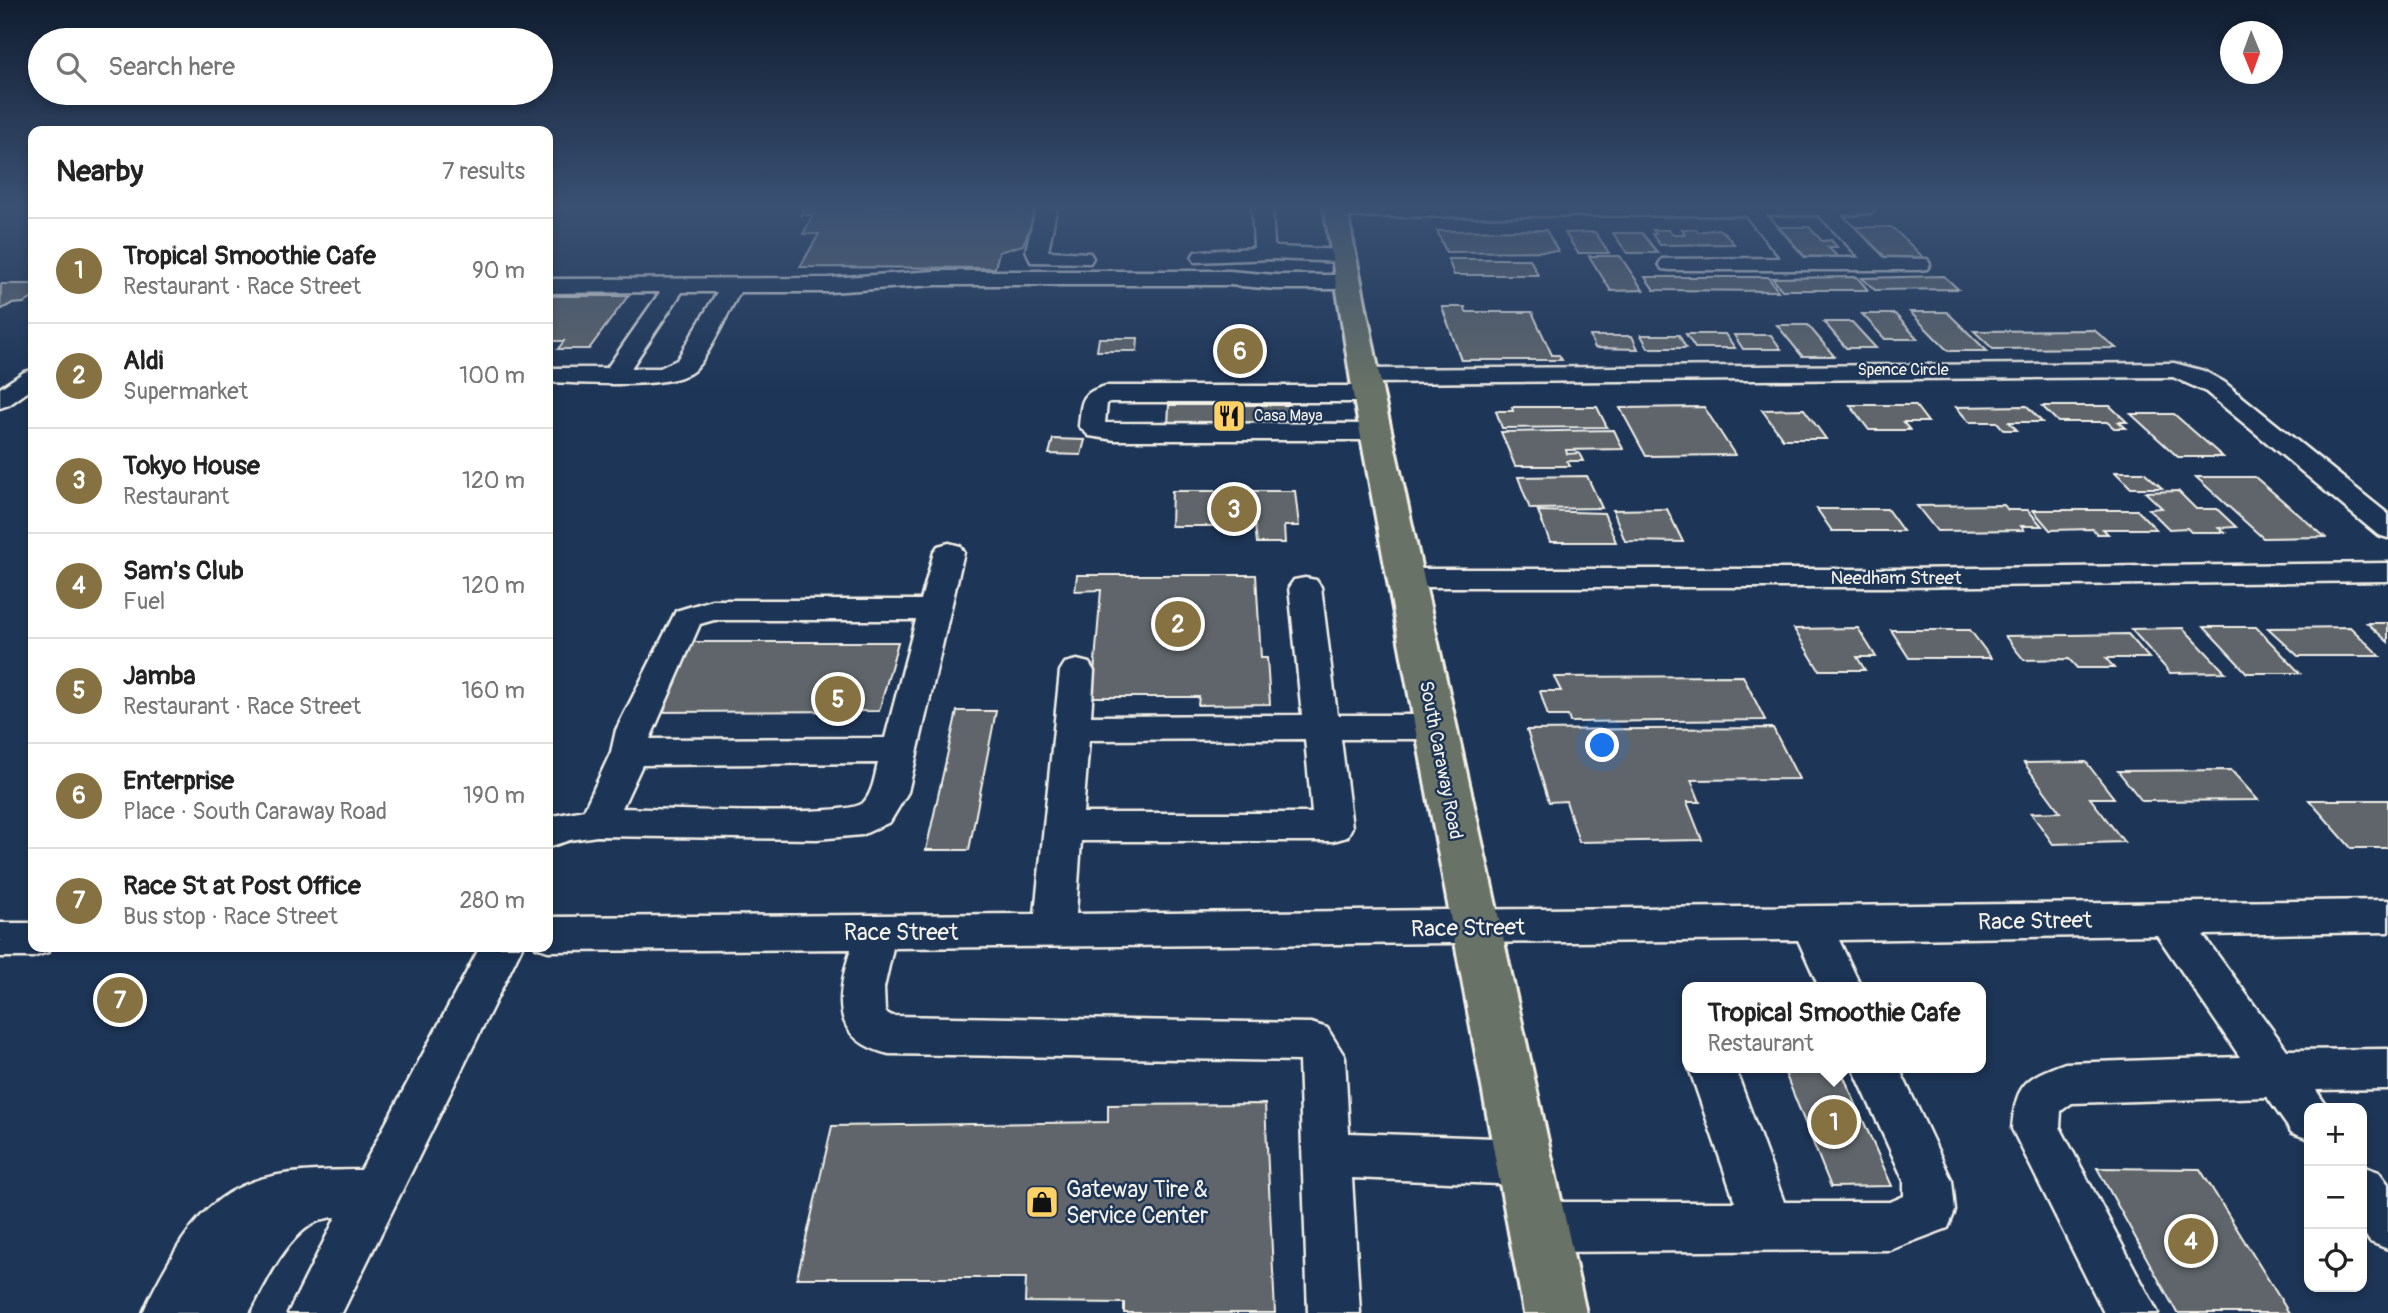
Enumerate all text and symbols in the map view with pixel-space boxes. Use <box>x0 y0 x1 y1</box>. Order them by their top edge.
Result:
north arrow <box>2220 21 2283 84</box>
search box <box>28 28 553 105</box>
icon: search <box>52 48 90 86</box>
text: Search here <box>108 51 235 83</box>
text: Nearby <box>56 153 143 190</box>
text: 7 results <box>442 157 525 186</box>
text: Tropical Smoothie Cafe <box>123 240 376 272</box>
text: 1 <box>75 256 84 285</box>
text: 90 m <box>472 256 525 285</box>
text: Restaurant · Race Street <box>123 272 361 301</box>
pin: 6 <box>1217 325 1263 377</box>
text: Aldi <box>123 345 163 377</box>
street label: Spence Circle <box>1857 360 1949 380</box>
text: 2 <box>73 361 85 390</box>
text: 100 m <box>459 361 525 390</box>
text: Supermarket <box>123 377 248 406</box>
restaurant icon: Casa Maya <box>1210 397 1248 435</box>
place label: Casa Maya <box>1254 406 1323 426</box>
text: Tokyo House <box>123 450 260 482</box>
text: 3 <box>73 466 85 495</box>
text: 120 m <box>462 466 525 495</box>
text: Restaurant <box>123 482 229 511</box>
pin: 3 <box>1211 483 1257 535</box>
text: Sam's Club <box>123 555 244 587</box>
street label: Needham Street <box>1830 566 1962 590</box>
text: 4 <box>72 571 86 600</box>
text: 120 m <box>462 571 525 600</box>
text: Fuel <box>123 587 165 616</box>
pin: 2 <box>1155 598 1201 650</box>
text: Jamba <box>123 660 196 692</box>
pin: 5 <box>815 673 861 725</box>
text: 5 <box>73 676 85 705</box>
text: 160 m <box>461 676 525 705</box>
street label: South Caraway Road <box>1414 679 1468 841</box>
text: Restaurant · Race Street <box>123 692 361 721</box>
your location <box>1585 728 1619 762</box>
text: Enterprise <box>123 765 234 797</box>
text: 6 <box>72 781 86 810</box>
text: 190 m <box>463 781 525 810</box>
text: Place · South Caraway Road <box>123 797 387 826</box>
text: Race St at Post Office <box>123 870 361 902</box>
text: 7 <box>73 886 85 915</box>
text: 280 m <box>459 886 525 915</box>
text: Bus stop · Race Street <box>123 902 338 931</box>
street label: Race Street <box>1978 905 2093 936</box>
street label: Race Street <box>1411 912 1526 943</box>
street label: Race Street <box>844 918 959 947</box>
pin: 7 <box>97 974 143 1026</box>
popup <box>1682 982 1986 1073</box>
text: Tropical Smoothie Cafe <box>1708 997 1960 1029</box>
text: Restaurant <box>1708 1029 1814 1058</box>
pin: 1 <box>1811 1096 1857 1148</box>
map controls <box>2304 1103 2367 1292</box>
button: + <box>2304 1103 2367 1166</box>
button: − <box>2304 1166 2367 1229</box>
place label: Gateway Tire & Service Center <box>1066 1175 1208 1230</box>
shop icon: Gateway Tire & Service Center <box>1023 1183 1061 1221</box>
pin: 4 <box>2168 1215 2214 1267</box>
button: locate <box>2304 1229 2367 1292</box>

